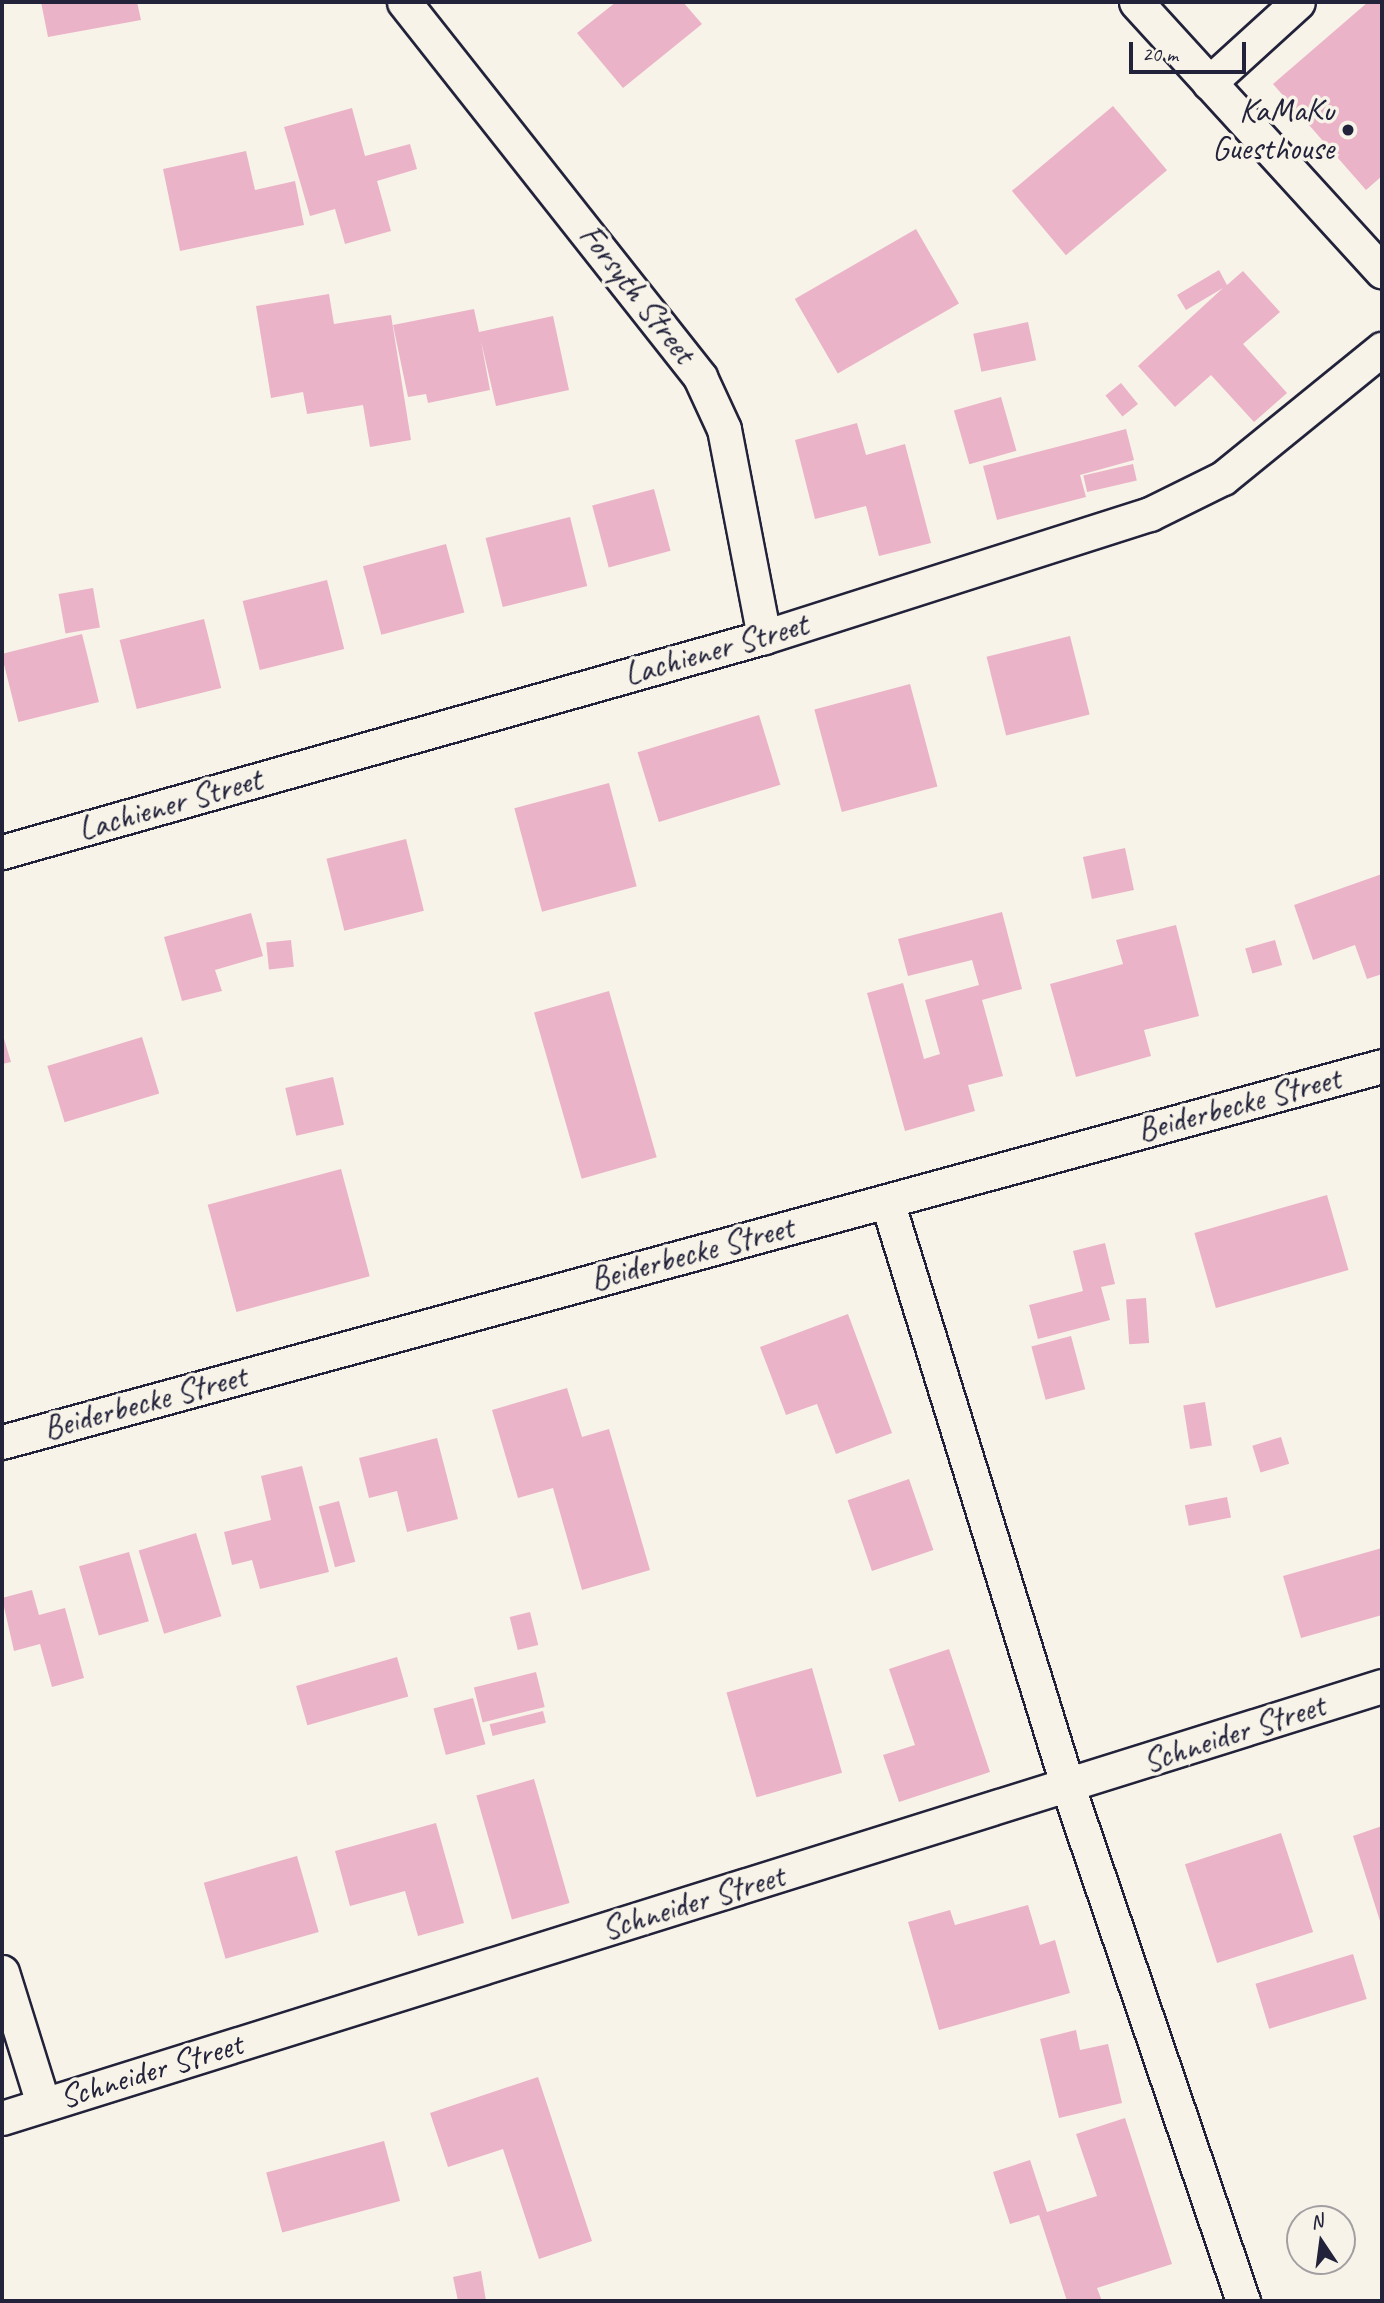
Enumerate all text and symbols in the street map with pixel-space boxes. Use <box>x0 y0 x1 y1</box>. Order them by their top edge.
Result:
scale bar <box>1132 28 1249 72</box>
text: 20 m <box>1142 41 1178 67</box>
place label: KaMaKu Guesthouse <box>1212 91 1334 169</box>
marker: KaMaKu Guesthouse <box>1340 122 1356 138</box>
street label: Forsyth Street <box>570 216 704 372</box>
street label: Lachiener Street <box>620 605 812 695</box>
street label: Lachiener Street <box>74 760 266 850</box>
street label: Beiderbecke Street <box>1133 1059 1345 1151</box>
street label: Beiderbecke Street <box>586 1208 798 1300</box>
street label: Beiderbecke Street <box>39 1357 251 1449</box>
street label: Schneider Street <box>1138 1686 1330 1782</box>
street label: Schneider Street <box>597 1856 789 1950</box>
street label: Schneider Street <box>55 2024 247 2118</box>
north arrow <box>1286 2205 1356 2275</box>
text: N <box>1308 2208 1325 2235</box>

